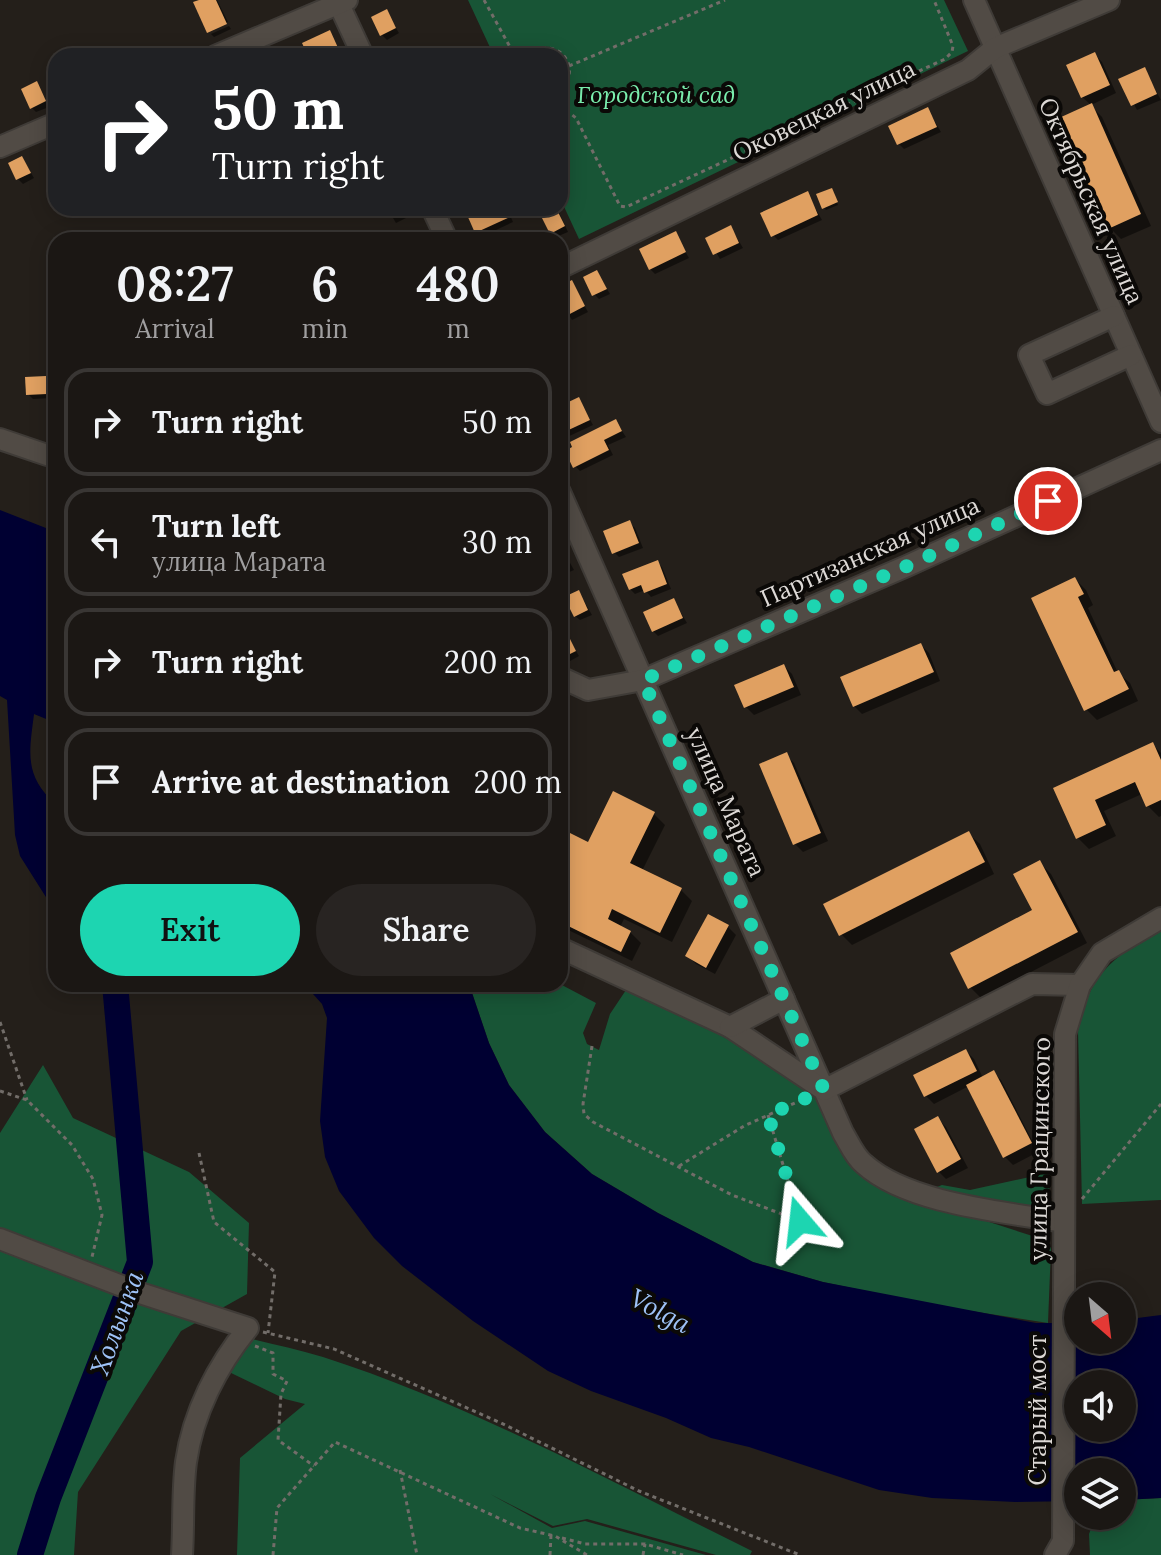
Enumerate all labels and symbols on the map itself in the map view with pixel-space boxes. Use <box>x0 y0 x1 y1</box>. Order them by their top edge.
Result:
street label: Оковецкая улица <box>727 53 920 168</box>
park label: Городской сад <box>577 79 735 110</box>
street label: Октябрьская улица <box>1032 93 1151 309</box>
pin <box>1014 467 1082 535</box>
street label: Партизанская улица <box>755 489 984 614</box>
street label: улица Марата <box>680 722 773 882</box>
street label: улица Грацинского <box>1022 1037 1057 1261</box>
position arrow <box>758 1179 842 1263</box>
water label: Холынка <box>83 1266 151 1379</box>
water label: Volga <box>624 1281 697 1341</box>
north arrow <box>1064 1282 1136 1354</box>
street label: Старый мост <box>1022 1334 1053 1485</box>

